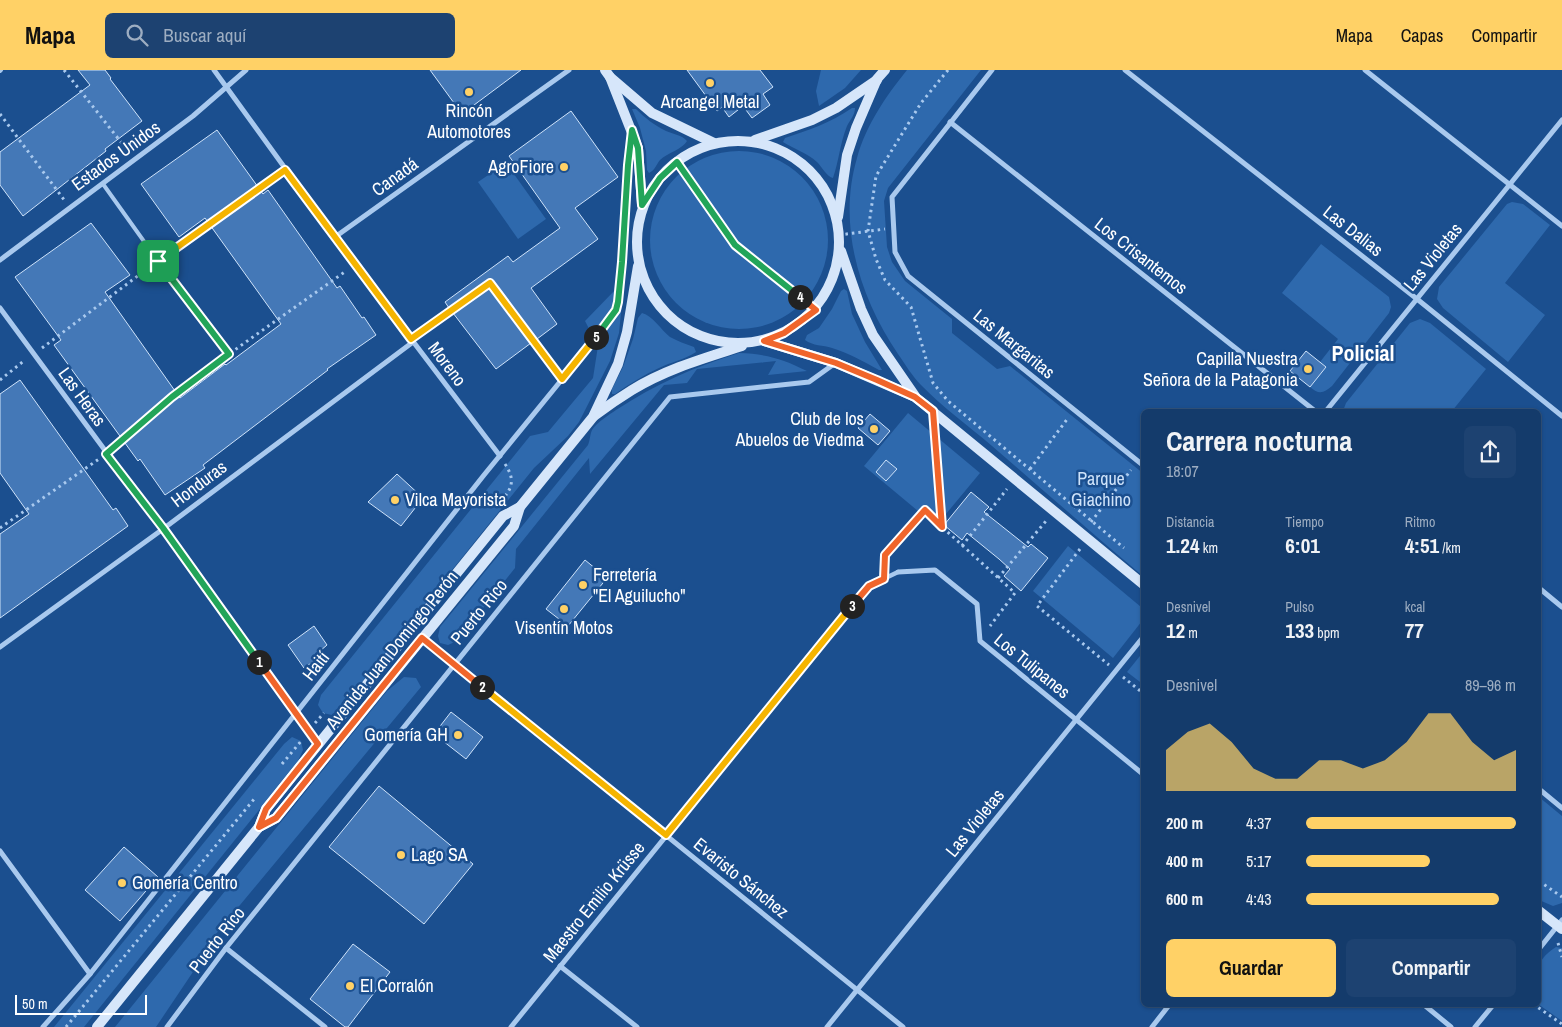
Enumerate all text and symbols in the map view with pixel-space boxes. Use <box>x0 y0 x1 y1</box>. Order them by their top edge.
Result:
search box <box>105 13 455 58</box>
text: Mapa <box>25 19 75 51</box>
icon: search <box>123 21 151 49</box>
text: Buscar aquí <box>163 22 246 48</box>
text: Mapa <box>1336 23 1373 48</box>
text: Capas <box>1401 23 1443 48</box>
text: Compartir <box>1471 23 1537 48</box>
marker: Arcangel Metal <box>704 77 716 89</box>
marker: Rincón Automotores <box>463 86 475 98</box>
place label: Arcangel Metal <box>660 89 759 114</box>
place label: Rincón Automotores <box>426 98 511 144</box>
street label: Estados Unidos <box>66 115 165 196</box>
street label: Canadá <box>366 151 423 202</box>
place label: AgroFiore <box>487 154 554 179</box>
marker: AgroFiore <box>558 161 570 173</box>
street label: Las Dalias <box>1318 199 1388 262</box>
street label: Los Crisantemos <box>1090 211 1193 300</box>
street label: Las Violetas <box>1397 217 1468 296</box>
pin <box>137 240 179 282</box>
icon: arrive <box>144 247 172 275</box>
pin: 4 <box>788 284 812 310</box>
text: 4 <box>797 288 804 306</box>
street label: Las Margaritas <box>968 303 1060 384</box>
pin: 5 <box>584 324 608 350</box>
text: 5 <box>593 328 600 346</box>
street label: Moreno <box>422 336 472 391</box>
district label: Policial <box>1331 338 1395 368</box>
place label: Capilla Nuestra Señora de la Patagonia <box>1143 346 1298 392</box>
street label: Las Heras <box>53 362 112 431</box>
marker: Capilla Nuestra Señora de la Patagonia <box>1302 363 1314 375</box>
place label: Club de los Abuelos de Viedma <box>734 406 864 452</box>
text: Carrera nocturna <box>1166 422 1352 460</box>
marker: Club de los Abuelos de Viedma <box>868 423 880 435</box>
button: share <box>1464 426 1516 478</box>
street label: Honduras <box>166 454 232 513</box>
text: 18:07 <box>1166 460 1199 482</box>
park label: Parque Giachino <box>1071 466 1131 512</box>
place label: Vilca Mayorista <box>405 487 506 512</box>
marker: Vilca Mayorista <box>389 494 401 506</box>
text: Distancia <box>1166 513 1215 531</box>
text: Tiempo <box>1285 513 1324 531</box>
text: Ritmo <box>1405 513 1435 531</box>
text: 1.24 <box>1166 531 1200 560</box>
text: 6:01 <box>1285 531 1320 560</box>
text: 4:51 <box>1405 531 1439 560</box>
text: km <box>1200 539 1218 557</box>
text: /km <box>1439 539 1461 557</box>
place label: Ferretería "El Aguilucho" <box>593 562 686 608</box>
street label: Avenida Juan Domingo Perón <box>319 565 463 735</box>
street label: Puerto Rico <box>444 574 513 650</box>
marker: Ferretería "El Aguilucho" <box>577 579 589 591</box>
pin: 3 <box>840 594 864 618</box>
text: 3 <box>849 597 856 615</box>
text: Desnivel <box>1166 598 1211 616</box>
text: Pulso <box>1285 598 1314 616</box>
text: kcal <box>1405 598 1425 616</box>
marker: Visentín Motos <box>558 603 570 615</box>
place label: Visentín Motos <box>515 615 613 640</box>
text: 12 <box>1166 616 1185 645</box>
text: 133 <box>1285 616 1314 645</box>
text: 77 <box>1405 616 1424 645</box>
text: m <box>1185 624 1198 642</box>
text: bpm <box>1314 624 1340 642</box>
street label: Los Tulipanes <box>989 627 1076 704</box>
street label: Haití <box>296 645 336 686</box>
pin: 1 <box>246 650 272 674</box>
text: 1 <box>256 653 263 671</box>
pin: 2 <box>470 674 494 700</box>
text: Desnivel <box>1166 674 1217 696</box>
text: 89–96 m <box>1465 674 1516 696</box>
text: 2 <box>479 678 486 696</box>
place label: Gomería GH <box>364 722 448 747</box>
marker: Gomería GH <box>452 729 464 741</box>
street label: Las Violetas <box>939 783 1010 862</box>
text: 200 m <box>1166 812 1203 834</box>
text: 4:37 <box>1246 812 1272 834</box>
street label: Evaristo Sánchez <box>688 831 794 924</box>
street label: Maestro Emilio Krüsse <box>537 836 650 968</box>
place label: Lago SA <box>411 842 468 867</box>
marker: Lago SA <box>395 849 407 861</box>
text: 400 m <box>1166 850 1203 872</box>
text: 5:17 <box>1246 850 1272 872</box>
place label: Gomería Centro <box>132 870 238 895</box>
marker: Gomería Centro <box>116 877 128 889</box>
text: 600 m <box>1166 888 1203 910</box>
text: 4:43 <box>1246 888 1272 910</box>
street label: Puerto Rico <box>183 901 250 978</box>
button: Guardar <box>1166 939 1336 997</box>
button: Compartir <box>1346 939 1516 997</box>
place label: El Corralón <box>360 973 434 998</box>
marker: El Corralón <box>344 980 356 992</box>
scale bar <box>15 992 148 1015</box>
text: 50 m <box>22 995 48 1013</box>

